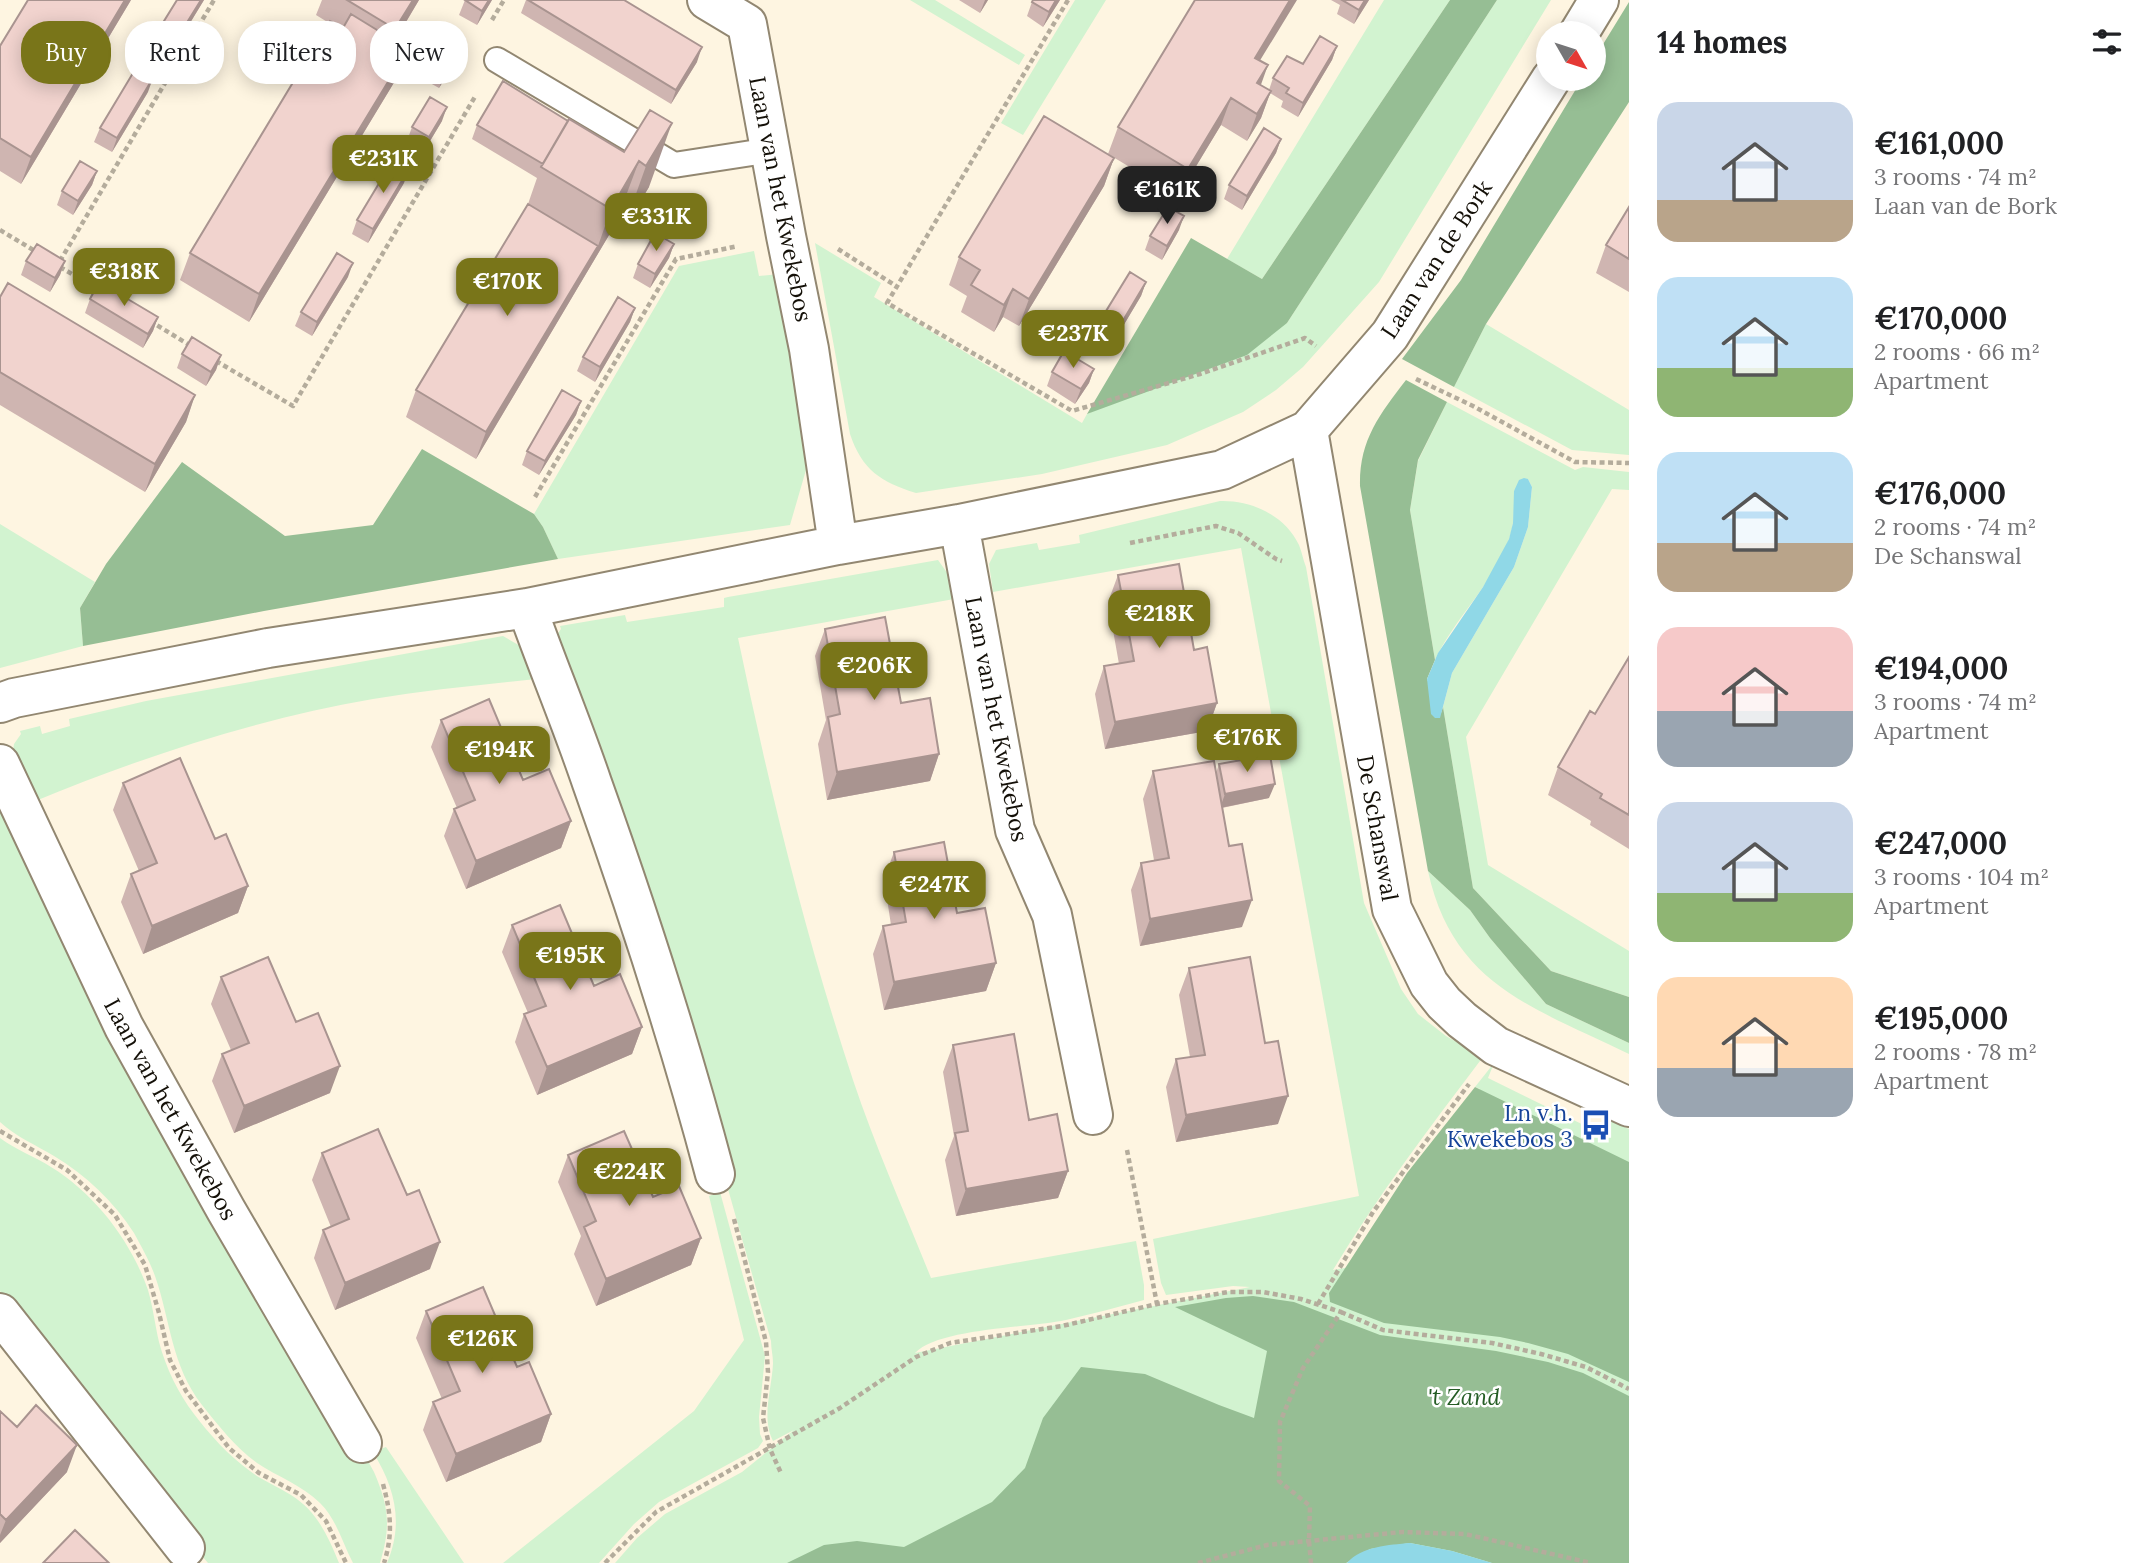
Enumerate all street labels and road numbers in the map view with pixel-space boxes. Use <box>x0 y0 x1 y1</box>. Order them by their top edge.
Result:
street label: Laan van het Kwekebos <box>743 74 819 324</box>
street label: Laan van de Bork <box>1374 174 1498 344</box>
street label: Laan van het Kwekebos <box>959 594 1035 844</box>
street label: De Schanswal <box>1351 753 1405 903</box>
street label: Laan van het Kwekebos <box>98 993 244 1225</box>

